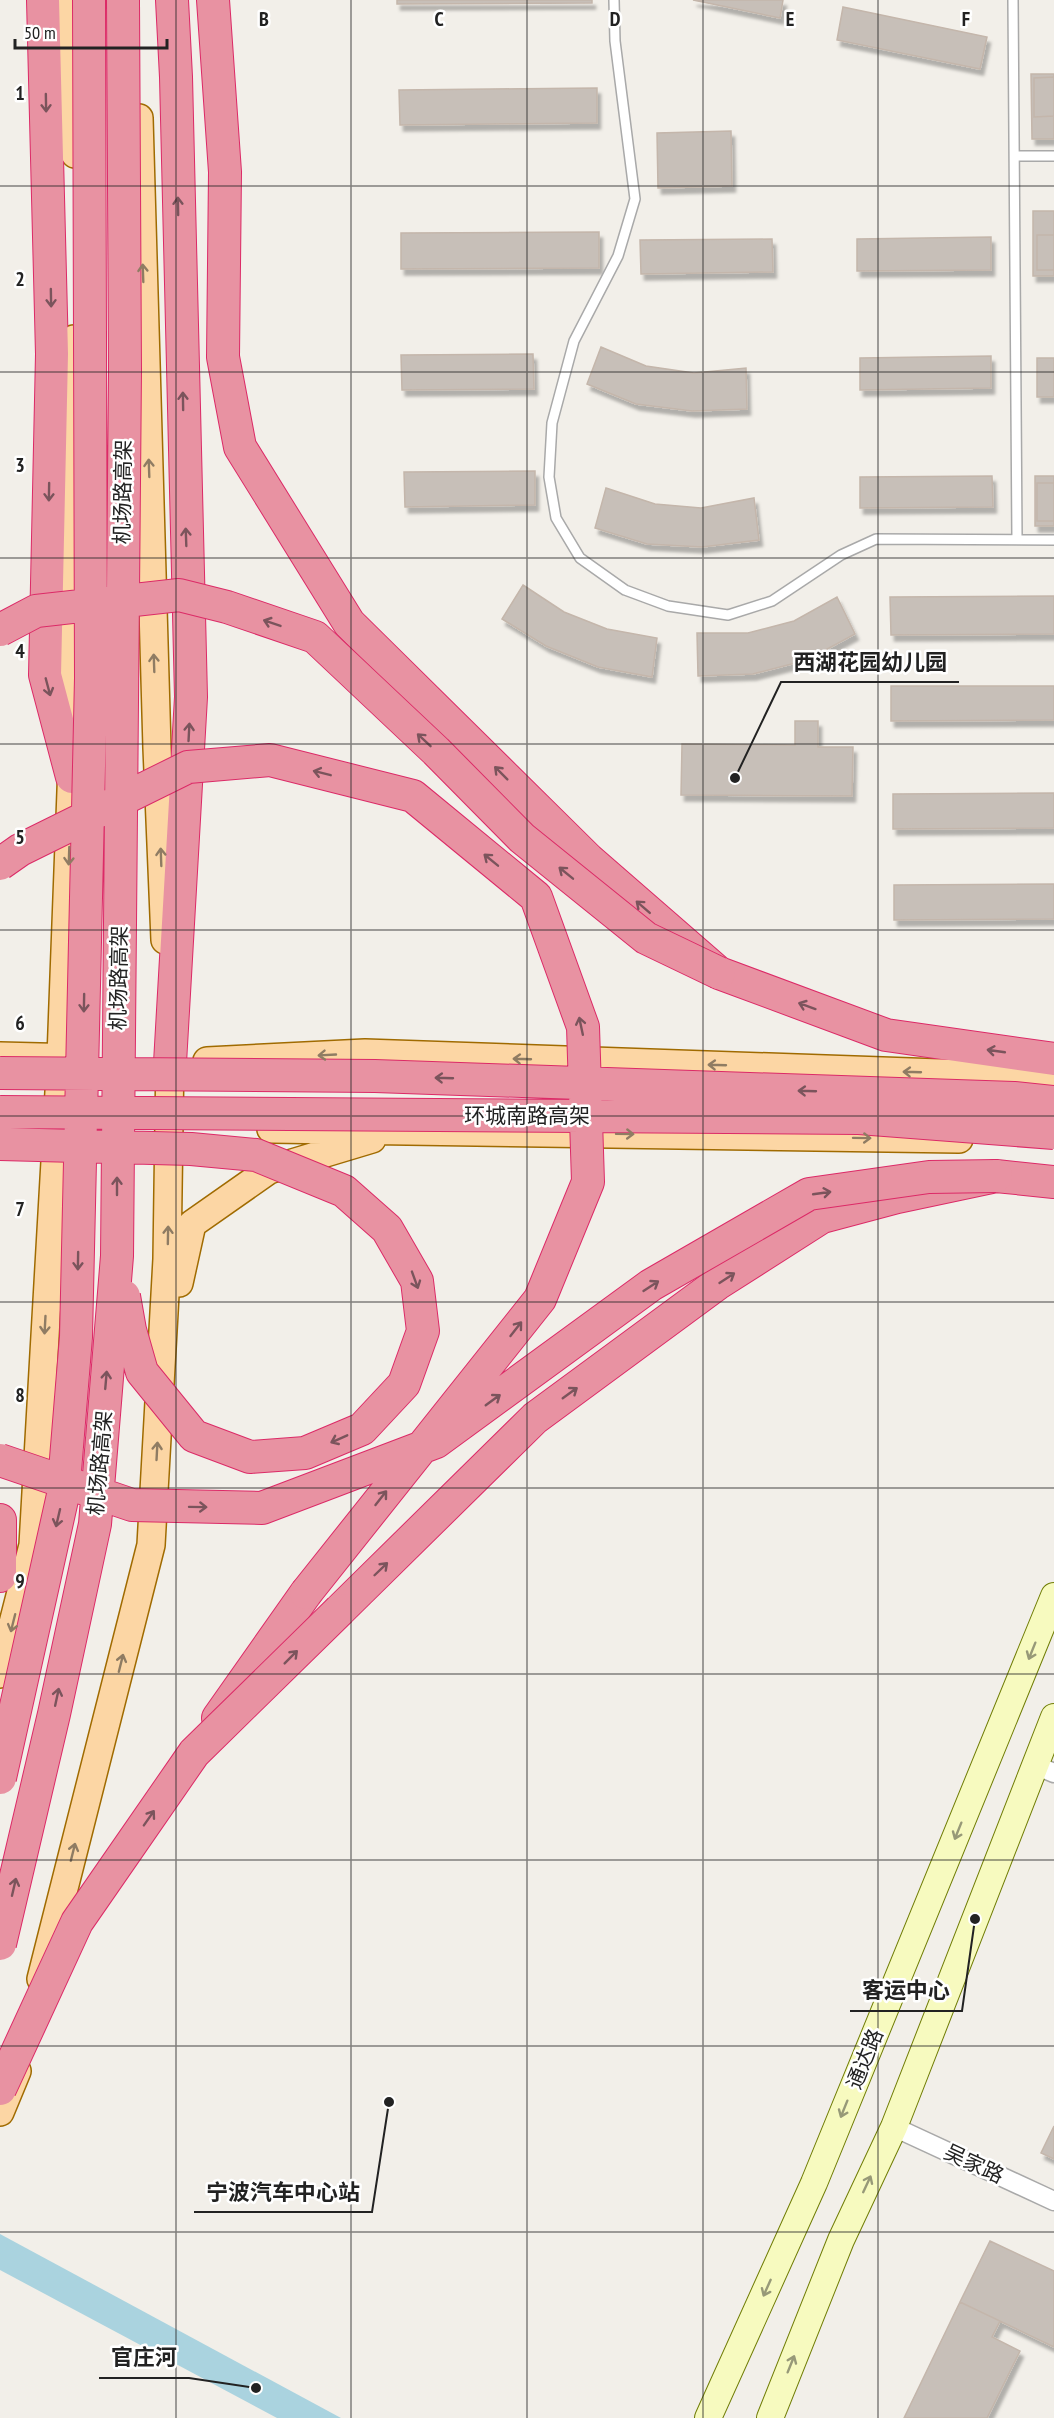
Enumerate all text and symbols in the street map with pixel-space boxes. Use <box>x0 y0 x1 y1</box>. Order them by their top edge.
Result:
text: B <box>259 6 269 32</box>
text: C <box>434 6 444 32</box>
text: D <box>610 6 621 32</box>
text: E <box>786 6 794 32</box>
text: F <box>962 6 970 32</box>
scale bar <box>15 12 166 50</box>
text: 50 m <box>24 21 56 44</box>
text: 1 <box>15 80 25 106</box>
one-way arrow <box>40 92 52 112</box>
one-way arrow <box>173 197 184 217</box>
one-way arrow <box>137 263 149 283</box>
text: 2 <box>15 266 25 292</box>
one-way arrow <box>45 287 57 307</box>
one-way arrow <box>177 392 188 412</box>
street label: 机场路高架 <box>108 439 137 545</box>
text: 3 <box>15 452 25 478</box>
one-way arrow <box>143 458 154 478</box>
one-way arrow <box>43 482 55 502</box>
one-way arrow <box>180 527 192 547</box>
one-way arrow <box>263 616 282 627</box>
text: 4 <box>15 638 25 664</box>
callout: 西湖花园幼儿园 <box>781 642 959 682</box>
text: 西湖花园幼儿园 <box>793 648 947 676</box>
one-way arrow <box>148 653 160 673</box>
one-way arrow <box>43 677 55 696</box>
one-way arrow <box>183 722 194 742</box>
one-way arrow <box>417 733 432 747</box>
one-way arrow <box>312 766 331 778</box>
one-way arrow <box>494 766 509 781</box>
text: 5 <box>15 824 25 850</box>
one-way arrow <box>63 846 74 866</box>
one-way arrow <box>156 848 167 868</box>
one-way arrow <box>483 853 499 866</box>
one-way arrow <box>558 867 574 880</box>
one-way arrow <box>636 900 651 914</box>
street label: 机场路高架 <box>104 925 133 1031</box>
one-way arrow <box>78 993 89 1013</box>
one-way arrow <box>799 1000 817 1011</box>
text: 6 <box>15 1010 25 1036</box>
one-way arrow <box>575 1017 586 1036</box>
one-way arrow <box>987 1045 1006 1056</box>
one-way arrow <box>317 1050 337 1061</box>
one-way arrow <box>512 1053 532 1064</box>
one-way arrow <box>707 1060 727 1071</box>
one-way arrow <box>902 1067 922 1078</box>
one-way arrow <box>435 1073 455 1084</box>
one-way arrow <box>797 1085 817 1096</box>
street label: 环城南路高架 <box>464 1102 590 1129</box>
one-way arrow <box>615 1129 635 1140</box>
one-way arrow <box>852 1132 872 1144</box>
one-way arrow <box>111 1176 123 1196</box>
one-way arrow <box>811 1187 831 1198</box>
text: 7 <box>15 1196 25 1222</box>
one-way arrow <box>162 1226 173 1246</box>
one-way arrow <box>72 1251 83 1271</box>
one-way arrow <box>410 1271 421 1289</box>
one-way arrow <box>718 1272 735 1284</box>
one-way arrow <box>642 1280 659 1292</box>
one-way arrow <box>40 1315 51 1335</box>
one-way arrow <box>509 1321 522 1337</box>
one-way arrow <box>101 1371 112 1391</box>
text: 8 <box>15 1382 25 1408</box>
one-way arrow <box>561 1387 577 1399</box>
one-way arrow <box>485 1394 501 1406</box>
street label: 机场路高架 <box>81 1409 118 1516</box>
one-way arrow <box>330 1433 348 1445</box>
one-way arrow <box>151 1442 162 1462</box>
one-way arrow <box>375 1490 388 1506</box>
one-way arrow <box>188 1501 208 1512</box>
one-way arrow <box>52 1508 63 1527</box>
one-way arrow <box>374 1561 389 1576</box>
text: 9 <box>15 1568 25 1594</box>
one-way arrow <box>7 1613 18 1632</box>
one-way arrow <box>1026 1641 1037 1659</box>
one-way arrow <box>284 1650 299 1664</box>
one-way arrow <box>116 1654 128 1673</box>
one-way arrow <box>52 1688 64 1707</box>
one-way arrow <box>143 1811 155 1827</box>
one-way arrow <box>952 1821 963 1840</box>
one-way arrow <box>68 1843 79 1862</box>
one-way arrow <box>9 1878 21 1897</box>
callout: 客运中心 <box>850 1971 962 2011</box>
text: 客运中心 <box>862 1976 950 2004</box>
street label: 通达路 <box>840 2025 889 2093</box>
one-way arrow <box>838 2099 849 2117</box>
street label: 吴家路 <box>940 2138 1008 2189</box>
callout: 宁波汽车中心站 <box>194 2172 372 2212</box>
one-way arrow <box>862 2176 874 2194</box>
text: 宁波汽车中心站 <box>206 2178 360 2206</box>
one-way arrow <box>761 2278 772 2296</box>
callout: 官庄河 <box>99 2338 189 2378</box>
text: 官庄河 <box>111 2343 177 2371</box>
one-way arrow <box>787 2355 798 2373</box>

